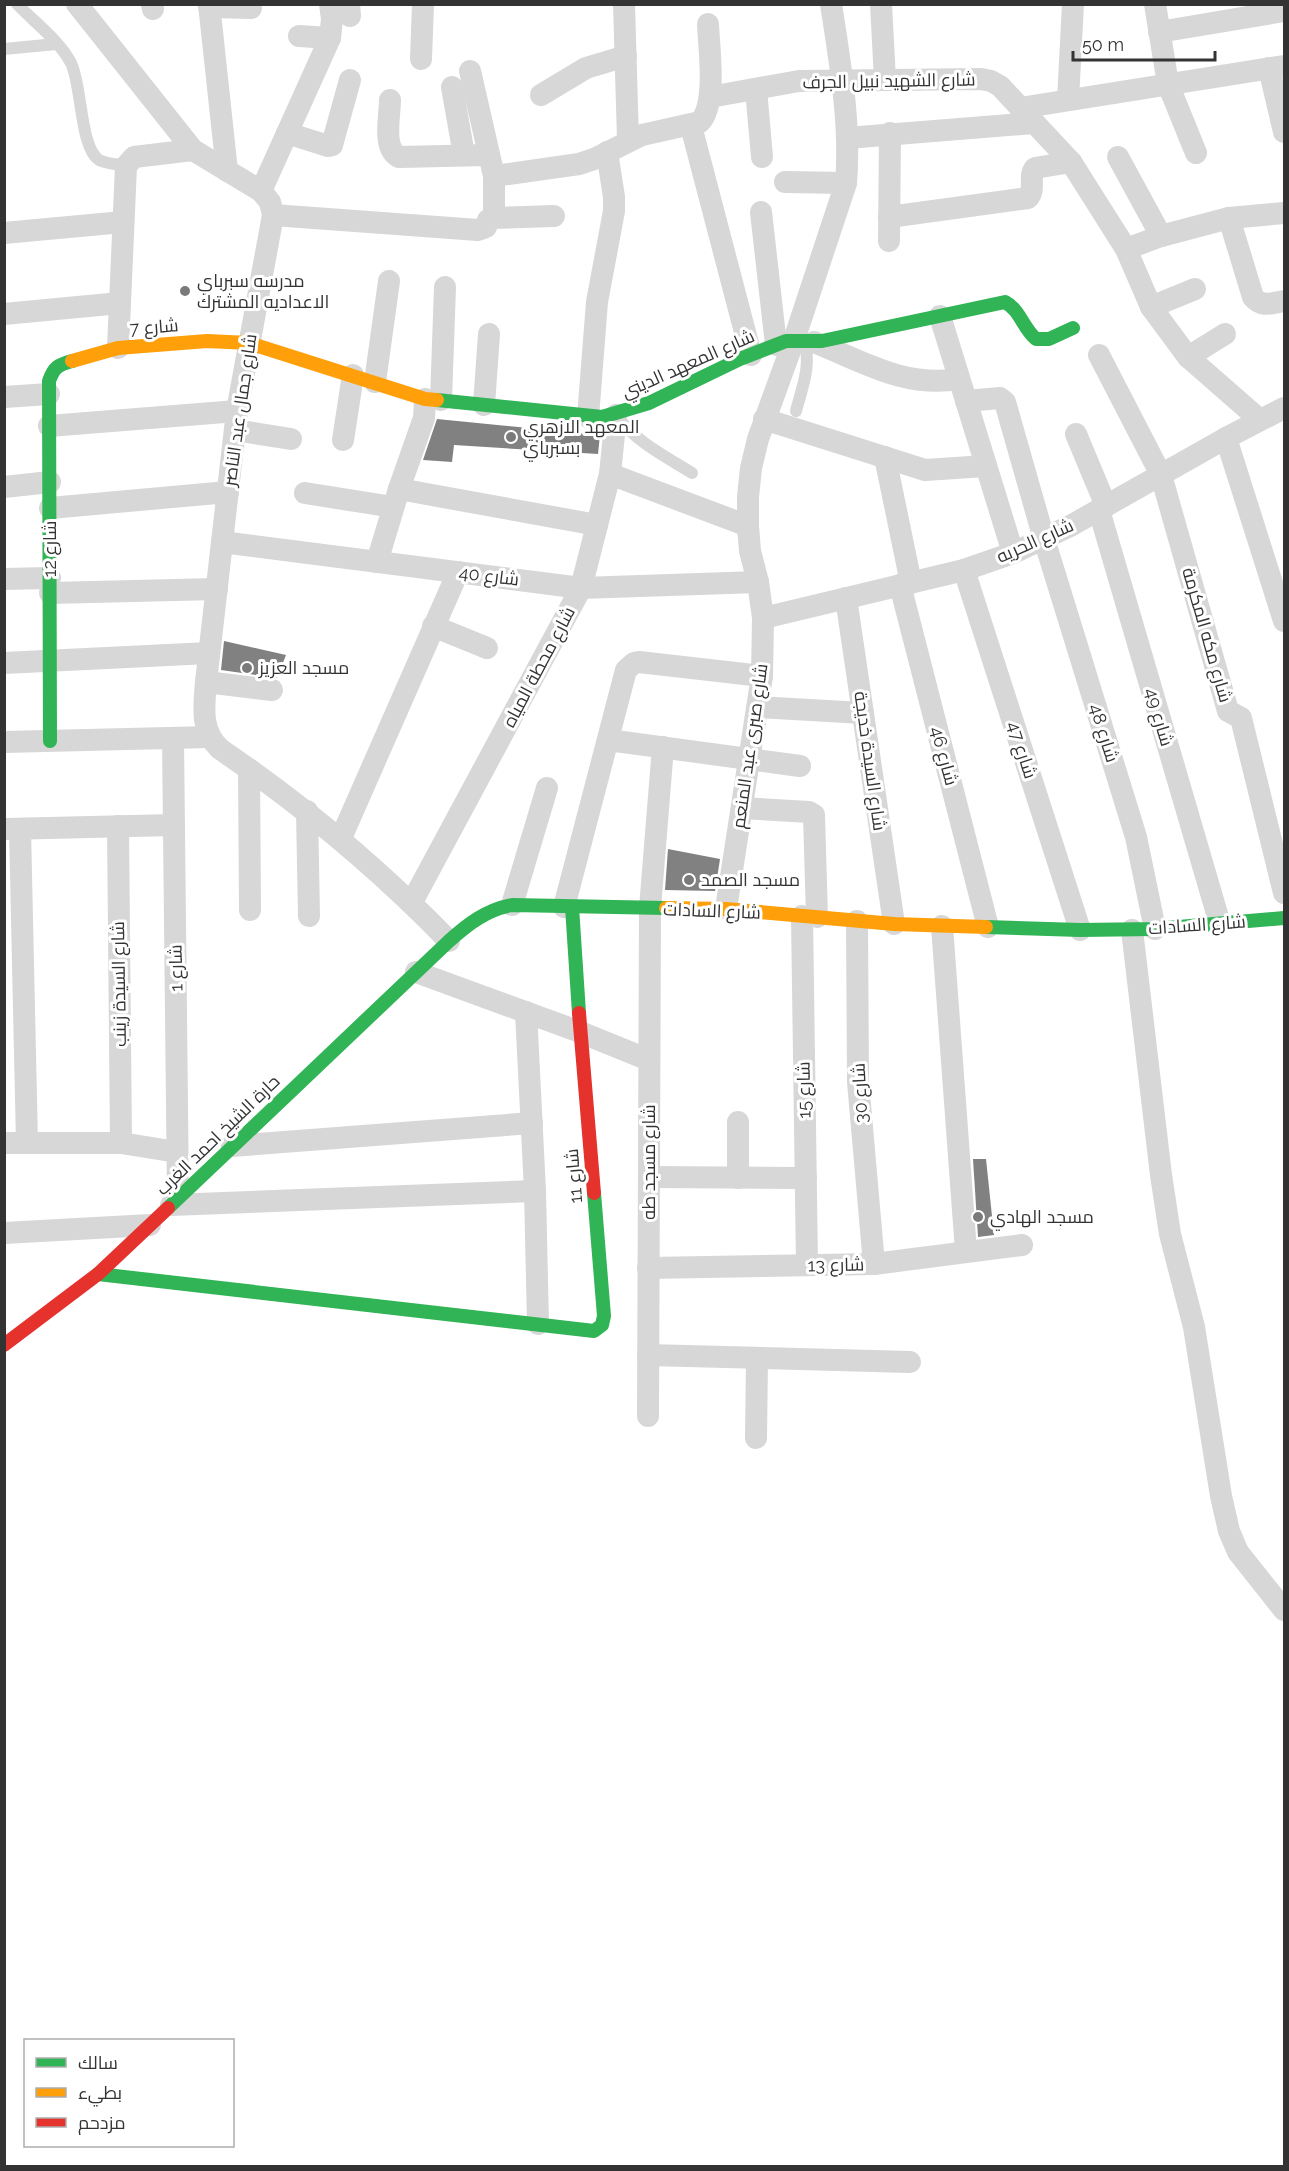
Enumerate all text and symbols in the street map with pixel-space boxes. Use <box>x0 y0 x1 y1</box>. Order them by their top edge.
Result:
scale bar <box>1073 24 1216 62</box>
text: 50 m <box>1082 34 1124 55</box>
street label: شارع الشهيد نبيل الجرف <box>802 68 976 95</box>
place label: مدرسه سبرباي الاعداديه المشترك <box>197 270 329 313</box>
marker: مدرسه سبرباي الاعداديه المشترك <box>178 284 192 298</box>
street label: شارع 7 <box>129 314 179 341</box>
street label: شارع المعهد الديني <box>618 325 759 406</box>
street label: شارع جمال عبد الناصر <box>218 332 263 489</box>
place label: المعهد الازهري بسبرباي <box>523 416 640 462</box>
marker: المعهد الازهري بسبرباي <box>504 430 518 444</box>
street label: شارع الحريه <box>993 514 1077 569</box>
street label: شارع 12 <box>39 521 62 577</box>
street label: شارع 40 <box>458 561 520 592</box>
street label: شارع مكه المكرمة <box>1176 565 1237 705</box>
street label: شارع محطة المياه <box>498 603 581 732</box>
place label: مسجد العزيز <box>258 657 349 679</box>
marker: مسجد العزيز <box>240 661 254 675</box>
street label: شارع صبرى عبد المنعم <box>728 662 773 830</box>
street label: شارع 49 <box>1139 685 1178 749</box>
street label: شارع السيدة خديجة <box>848 690 891 832</box>
street label: شارع 48 <box>1084 701 1123 765</box>
street label: شارع 47 <box>1001 719 1042 782</box>
street label: شارع 46 <box>925 724 962 788</box>
place label: مسجد الصمد <box>701 869 800 890</box>
marker: مسجد الصمد <box>682 873 696 887</box>
street label: شارع السادات <box>663 898 761 925</box>
street label: شارع السادات <box>1147 911 1247 940</box>
street label: شارع السيدة زينب <box>107 921 132 1047</box>
street label: شارع 1 <box>165 944 188 992</box>
street label: شارع 15 <box>793 1061 816 1119</box>
street label: شارع 30 <box>847 1062 874 1124</box>
street label: حارة الشيخ احمد الغرب <box>151 1070 285 1200</box>
street label: شارع مسجد طه <box>638 1104 661 1220</box>
street label: شارع 11 <box>561 1148 588 1204</box>
place label: مسجد الهادي <box>990 1206 1094 1231</box>
marker: مسجد الهادي <box>971 1210 985 1224</box>
street label: شارع 13 <box>807 1254 865 1277</box>
legend <box>24 2039 234 2147</box>
text: سالك <box>78 2052 118 2073</box>
text: بطيء <box>78 2082 122 2107</box>
text: مزدحم <box>78 2112 126 2135</box>

